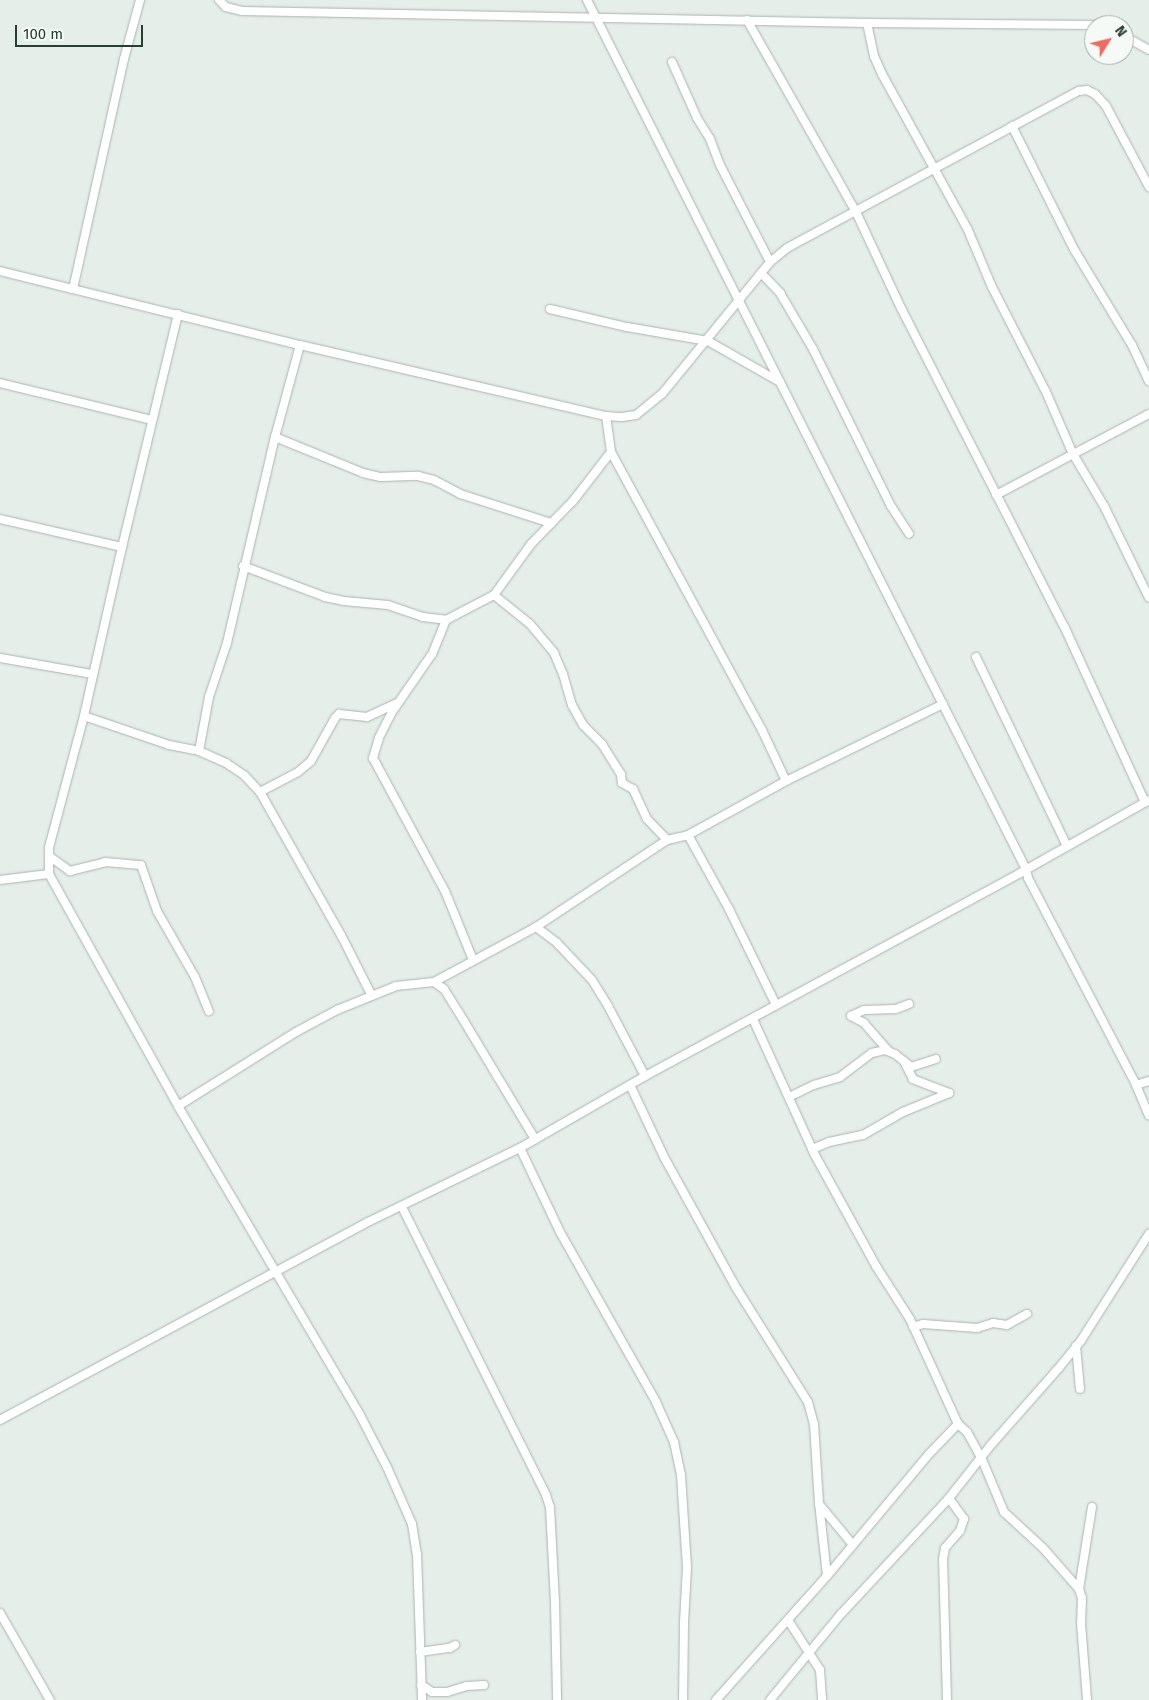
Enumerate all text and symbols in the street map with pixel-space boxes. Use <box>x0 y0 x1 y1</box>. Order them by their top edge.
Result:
scale bar <box>18 15 145 47</box>
north arrow <box>1084 15 1134 65</box>
text: N <box>1111 23 1130 40</box>
text: 100 m <box>23 25 63 43</box>

